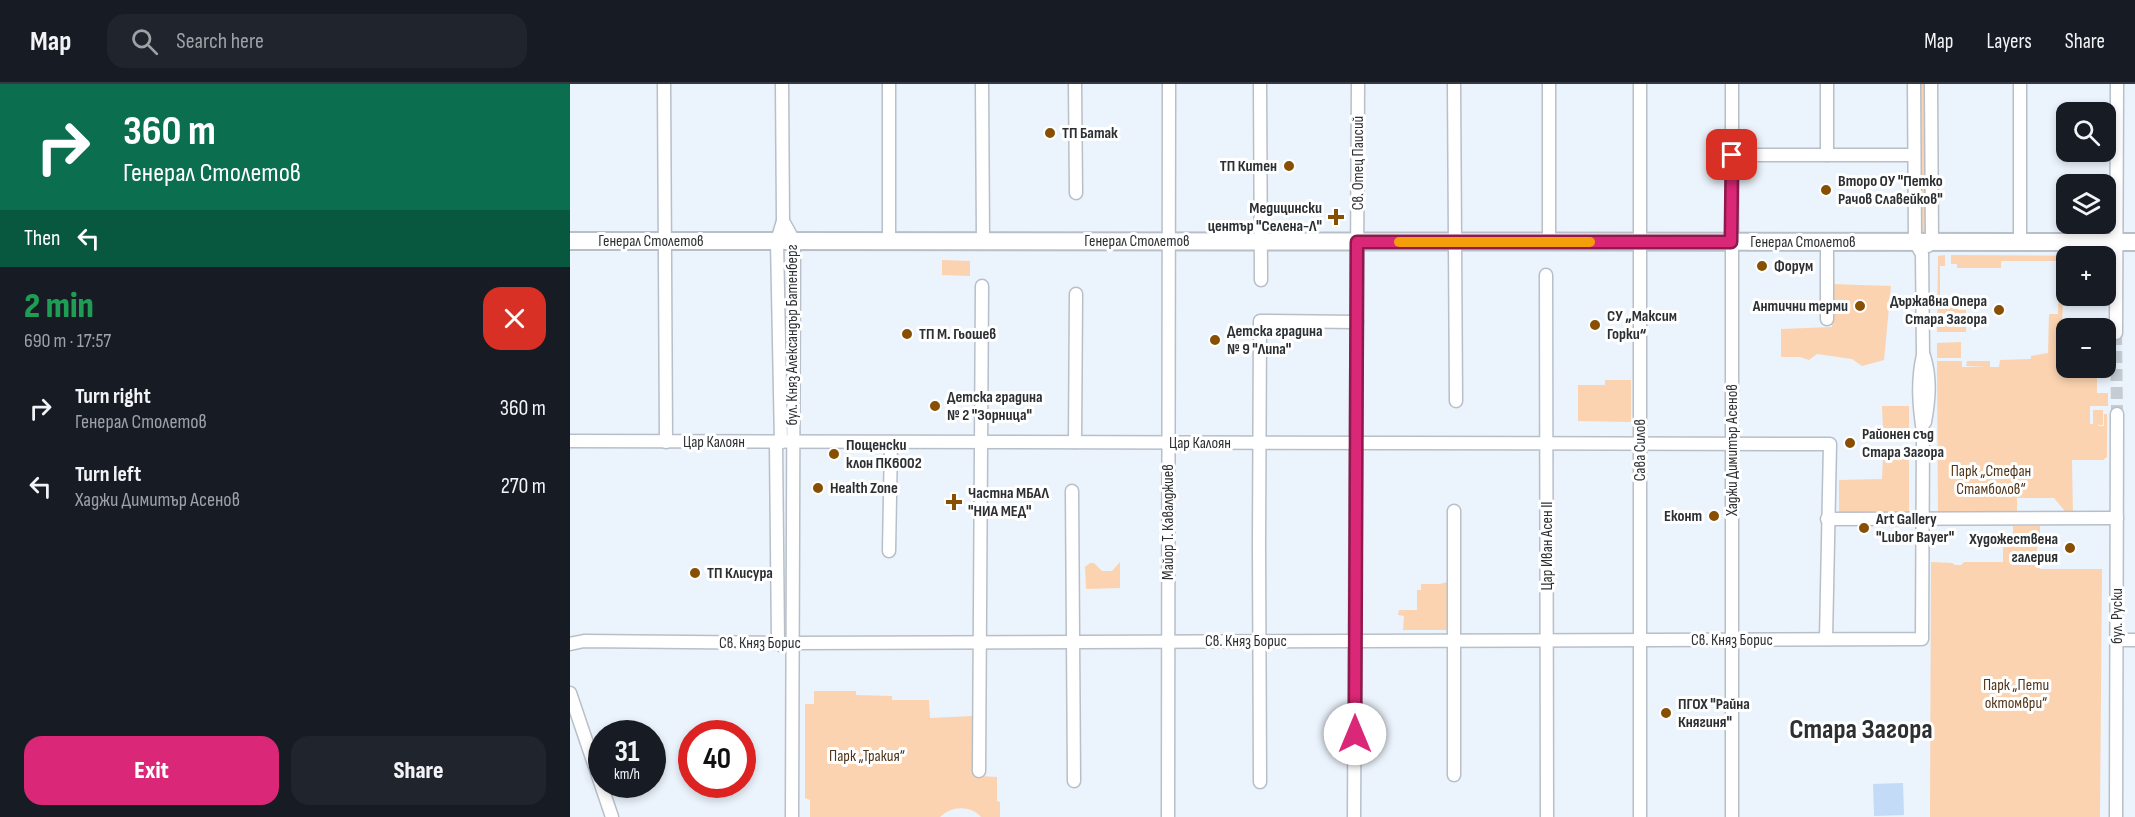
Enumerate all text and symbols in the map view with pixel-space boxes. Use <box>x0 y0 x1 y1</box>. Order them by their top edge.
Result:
search box <box>107 14 527 68</box>
text: Map <box>30 25 71 58</box>
icon: search <box>128 25 161 58</box>
text: Search here <box>176 28 264 55</box>
text: Map <box>1924 29 1953 54</box>
text: Layers <box>1986 29 2032 54</box>
text: Share <box>2065 29 2105 54</box>
map controls <box>2056 102 2116 378</box>
button: search <box>2056 102 2116 162</box>
text: 360 m <box>123 106 216 157</box>
icon: right <box>24 108 102 186</box>
street label: Св. Отец Паисий <box>1349 116 1368 210</box>
place label: ТП Батак <box>1062 124 1118 143</box>
marker: ТП Батак <box>1043 126 1057 140</box>
pin <box>1706 129 1757 180</box>
icon: arrive <box>1715 138 1748 171</box>
text: Генерал Столетов <box>123 157 301 189</box>
place label: ТП Китен <box>1220 157 1277 176</box>
marker: ТП Китен <box>1282 159 1296 173</box>
place label: Второ ОУ "Петко Рачов Славейков" <box>1838 172 1943 209</box>
button: layers <box>2056 174 2116 234</box>
marker: Второ ОУ "Петко Рачов Славейков" <box>1819 183 1833 197</box>
place label: Медицински център "Селена-Л" <box>1208 199 1322 236</box>
marker: Медицински център "Селена-Л" <box>1327 208 1345 226</box>
icon: left <box>72 222 105 255</box>
text: Then <box>24 225 60 252</box>
street label: Генерал Столетов <box>598 232 704 251</box>
street label: Генерал Столетов <box>1084 232 1190 251</box>
street label: Генерал Столетов <box>1750 233 1856 252</box>
street label: бул. Княз Александър Батенберг <box>783 244 802 426</box>
button: + <box>2056 246 2116 306</box>
place label: Форум <box>1774 257 1813 276</box>
marker: Форум <box>1755 259 1769 273</box>
text: 2 min <box>24 285 94 328</box>
button: close <box>483 287 546 350</box>
place label: Държавна Опера Стара Загора <box>1890 292 1987 329</box>
place label: Антични терми <box>1752 297 1848 316</box>
marker: Антични терми <box>1853 299 1867 313</box>
marker: Държавна Опера Стара Загора <box>1992 303 2006 317</box>
place label: СУ „Максим Горки“ <box>1607 307 1677 344</box>
marker: СУ „Максим Горки“ <box>1588 318 1602 332</box>
button: − <box>2056 318 2116 378</box>
place label: Детска градина № 9 "Липа" <box>1227 322 1323 359</box>
place label: ТП М. Гьошев <box>919 325 996 344</box>
marker: ТП М. Гьошев <box>900 327 914 341</box>
text: 690 m · 17:57 <box>24 329 111 353</box>
marker: Детска градина № 9 "Липа" <box>1208 333 1222 347</box>
text: Turn right <box>75 383 151 410</box>
street label: Хаджи Димитър Асенов <box>1723 384 1742 517</box>
place label: Детска градина № 2 "Зорница" <box>947 388 1043 425</box>
icon: right <box>24 392 57 425</box>
text: 360 m <box>500 395 546 422</box>
marker: Детска градина № 2 "Зорница" <box>928 399 942 413</box>
text: Генерал Столетов <box>75 410 207 434</box>
street label: Сава Силов <box>1631 419 1650 481</box>
place label: Районен съд Стара Загора <box>1862 425 1944 462</box>
street label: Цар Калоян <box>683 433 745 452</box>
street label: Цар Калоян <box>1169 434 1231 453</box>
place label: Пощенски клон ПК6002 <box>846 436 922 473</box>
marker: Районен съд Стара Загора <box>1843 436 1857 450</box>
marker: Пощенски клон ПК6002 <box>827 447 841 461</box>
text: Turn left <box>75 461 141 488</box>
park label: Парк „Стефан Стамболов“ <box>1951 462 2031 499</box>
street label: Майор Т. Кавалджиев <box>1159 464 1178 580</box>
icon: left <box>24 470 57 503</box>
text: 270 m <box>501 473 546 500</box>
place label: Health Zone <box>830 479 898 498</box>
marker: Health Zone <box>811 481 825 495</box>
place label: Частна МБАЛ "НИА МЕД" <box>968 484 1049 521</box>
text: Хаджи Димитър Асенов <box>75 488 240 512</box>
marker: Частна МБАЛ "НИА МЕД" <box>945 493 963 511</box>
street label: Цар Иван Асен II <box>1538 501 1557 591</box>
place label: Еконт <box>1664 507 1702 526</box>
marker: Еконт <box>1707 509 1721 523</box>
place label: Art Gallery "Lubor Bayer" <box>1875 510 1954 547</box>
marker: Art Gallery "Lubor Bayer" <box>1857 521 1871 535</box>
place label: Художествена галерия <box>1968 530 2058 567</box>
marker: Художествена галерия <box>2063 541 2077 555</box>
place label: ТП Клисура <box>707 564 773 583</box>
marker: ТП Клисура <box>688 566 702 580</box>
street label: бул. Руски <box>2108 588 2127 644</box>
street label: Св. Княз Борис <box>1691 631 1773 650</box>
street label: Св. Княз Борис <box>1205 632 1287 651</box>
street label: Св. Княз Борис <box>719 634 801 653</box>
park label: Парк „Пети октомври“ <box>1983 676 2049 713</box>
place label: ПГОХ "Райна Княгиня" <box>1678 695 1750 732</box>
position arrow <box>1323 702 1387 766</box>
marker: ПГОХ "Райна Княгиня" <box>1659 706 1673 720</box>
district label: Стара Загора <box>1789 713 1933 746</box>
speed limit sign: 40 <box>678 720 756 798</box>
text: 31 <box>614 734 640 770</box>
button: Exit <box>24 736 279 805</box>
button: Share <box>291 736 546 805</box>
park label: Парк „Тракия“ <box>829 747 905 766</box>
text: km/h <box>614 765 640 784</box>

